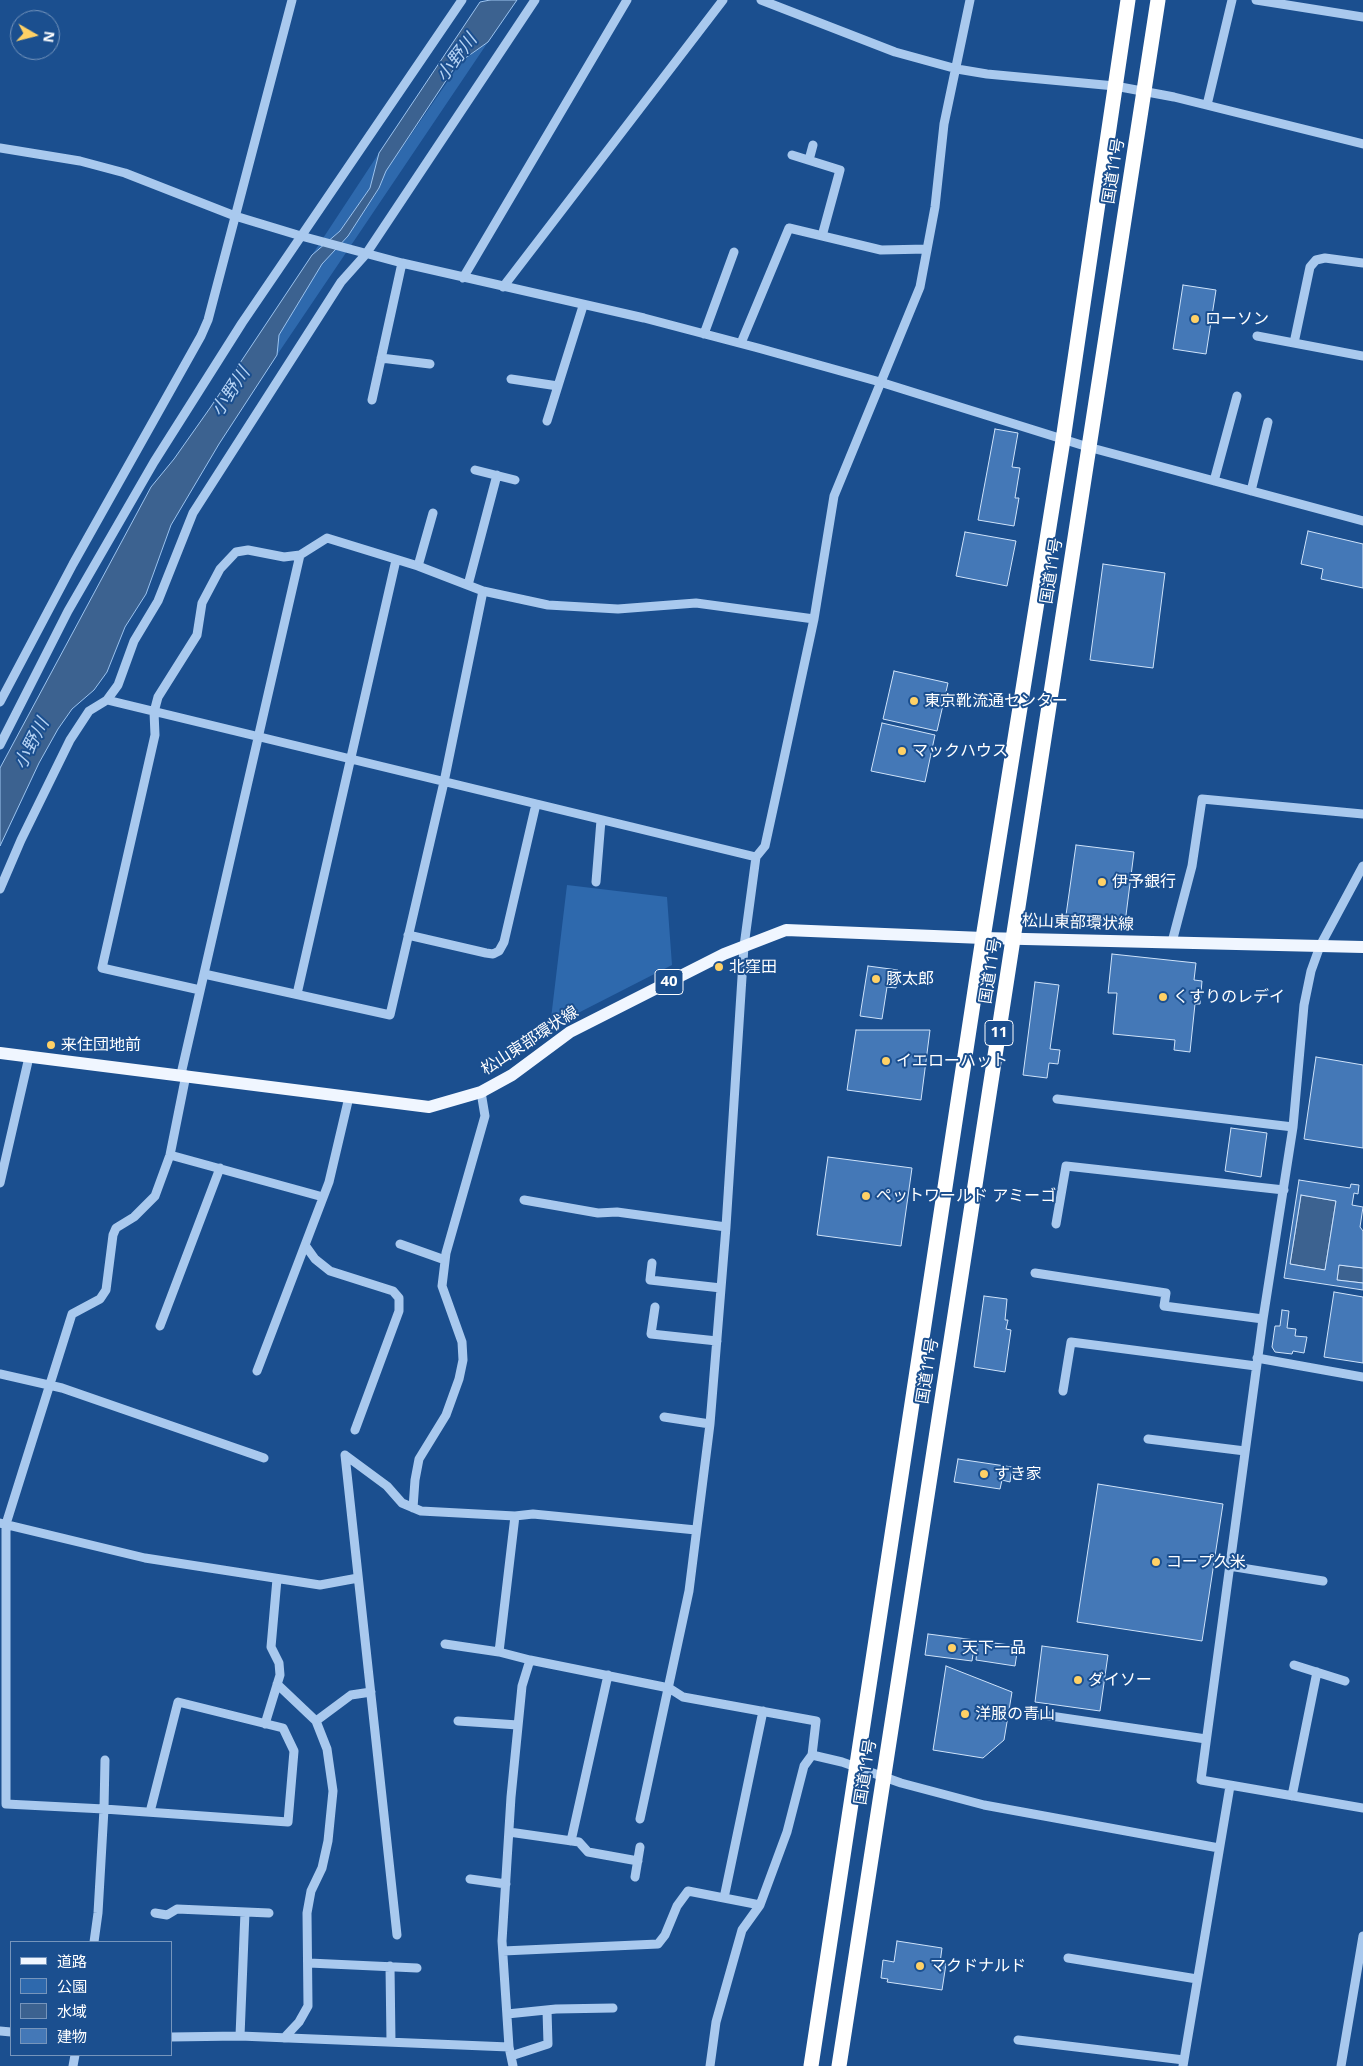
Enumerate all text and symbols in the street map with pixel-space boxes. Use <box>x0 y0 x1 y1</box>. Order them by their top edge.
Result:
north arrow <box>10 10 60 60</box>
text: N <box>39 30 60 44</box>
water label: 小野川 <box>432 30 482 86</box>
street label: 国道11号 <box>1099 137 1129 205</box>
place label: ローソン <box>1205 309 1269 329</box>
marker: ローソン <box>1189 313 1201 325</box>
water label: 小野川 <box>207 363 255 421</box>
street label: 国道11号 <box>1037 537 1067 605</box>
place label: 東京靴流通センター <box>924 691 1068 711</box>
marker: 東京靴流通センター <box>908 695 920 707</box>
water label: 小野川 <box>10 715 54 773</box>
place label: マックハウス <box>912 741 1008 761</box>
marker: マックハウス <box>896 745 908 757</box>
place label: 伊予銀行 <box>1112 872 1176 892</box>
marker: 伊予銀行 <box>1096 876 1108 888</box>
street label: 松山東部環状線 <box>1022 911 1134 935</box>
street label: 国道11号 <box>976 937 1006 1005</box>
place label: 北窪田 <box>729 957 777 977</box>
marker: 北窪田 <box>713 961 725 973</box>
place label: 豚太郎 <box>886 969 934 989</box>
road number: 40 <box>655 970 683 994</box>
marker: 豚太郎 <box>870 973 882 985</box>
place label: くすりのレデイ <box>1173 987 1285 1007</box>
marker: くすりのレデイ <box>1157 991 1169 1003</box>
street label: 松山東部環状線 <box>478 1002 582 1080</box>
road number: 11 <box>985 1020 1013 1046</box>
place label: 来住団地前 <box>61 1035 141 1055</box>
marker: 来住団地前 <box>45 1039 57 1051</box>
place label: イエローハット <box>896 1051 1008 1071</box>
marker: イエローハット <box>880 1055 892 1067</box>
place label: ペットワールド アミーゴ <box>876 1186 1056 1206</box>
marker: ペットワールド アミーゴ <box>860 1190 872 1202</box>
street label: 国道11号 <box>913 1337 943 1405</box>
place label: すき家 <box>994 1464 1042 1484</box>
marker: すき家 <box>978 1468 990 1480</box>
place label: コープ久米 <box>1166 1552 1246 1572</box>
marker: コープ久米 <box>1150 1556 1162 1568</box>
place label: 天下一品 <box>962 1638 1026 1658</box>
marker: 天下一品 <box>946 1642 958 1654</box>
place label: ダイソー <box>1088 1670 1152 1690</box>
marker: ダイソー <box>1072 1674 1084 1686</box>
place label: 洋服の青山 <box>975 1704 1055 1724</box>
marker: 洋服の青山 <box>959 1708 971 1720</box>
street label: 国道11号 <box>851 1738 881 1806</box>
legend <box>10 1941 172 2056</box>
text: 道路 <box>57 1951 87 1971</box>
place label: マクドナルド <box>930 1956 1026 1976</box>
marker: マクドナルド <box>914 1960 926 1972</box>
text: 公園 <box>57 1976 87 1996</box>
text: 水域 <box>57 2001 87 2021</box>
text: 建物 <box>57 2026 87 2046</box>

